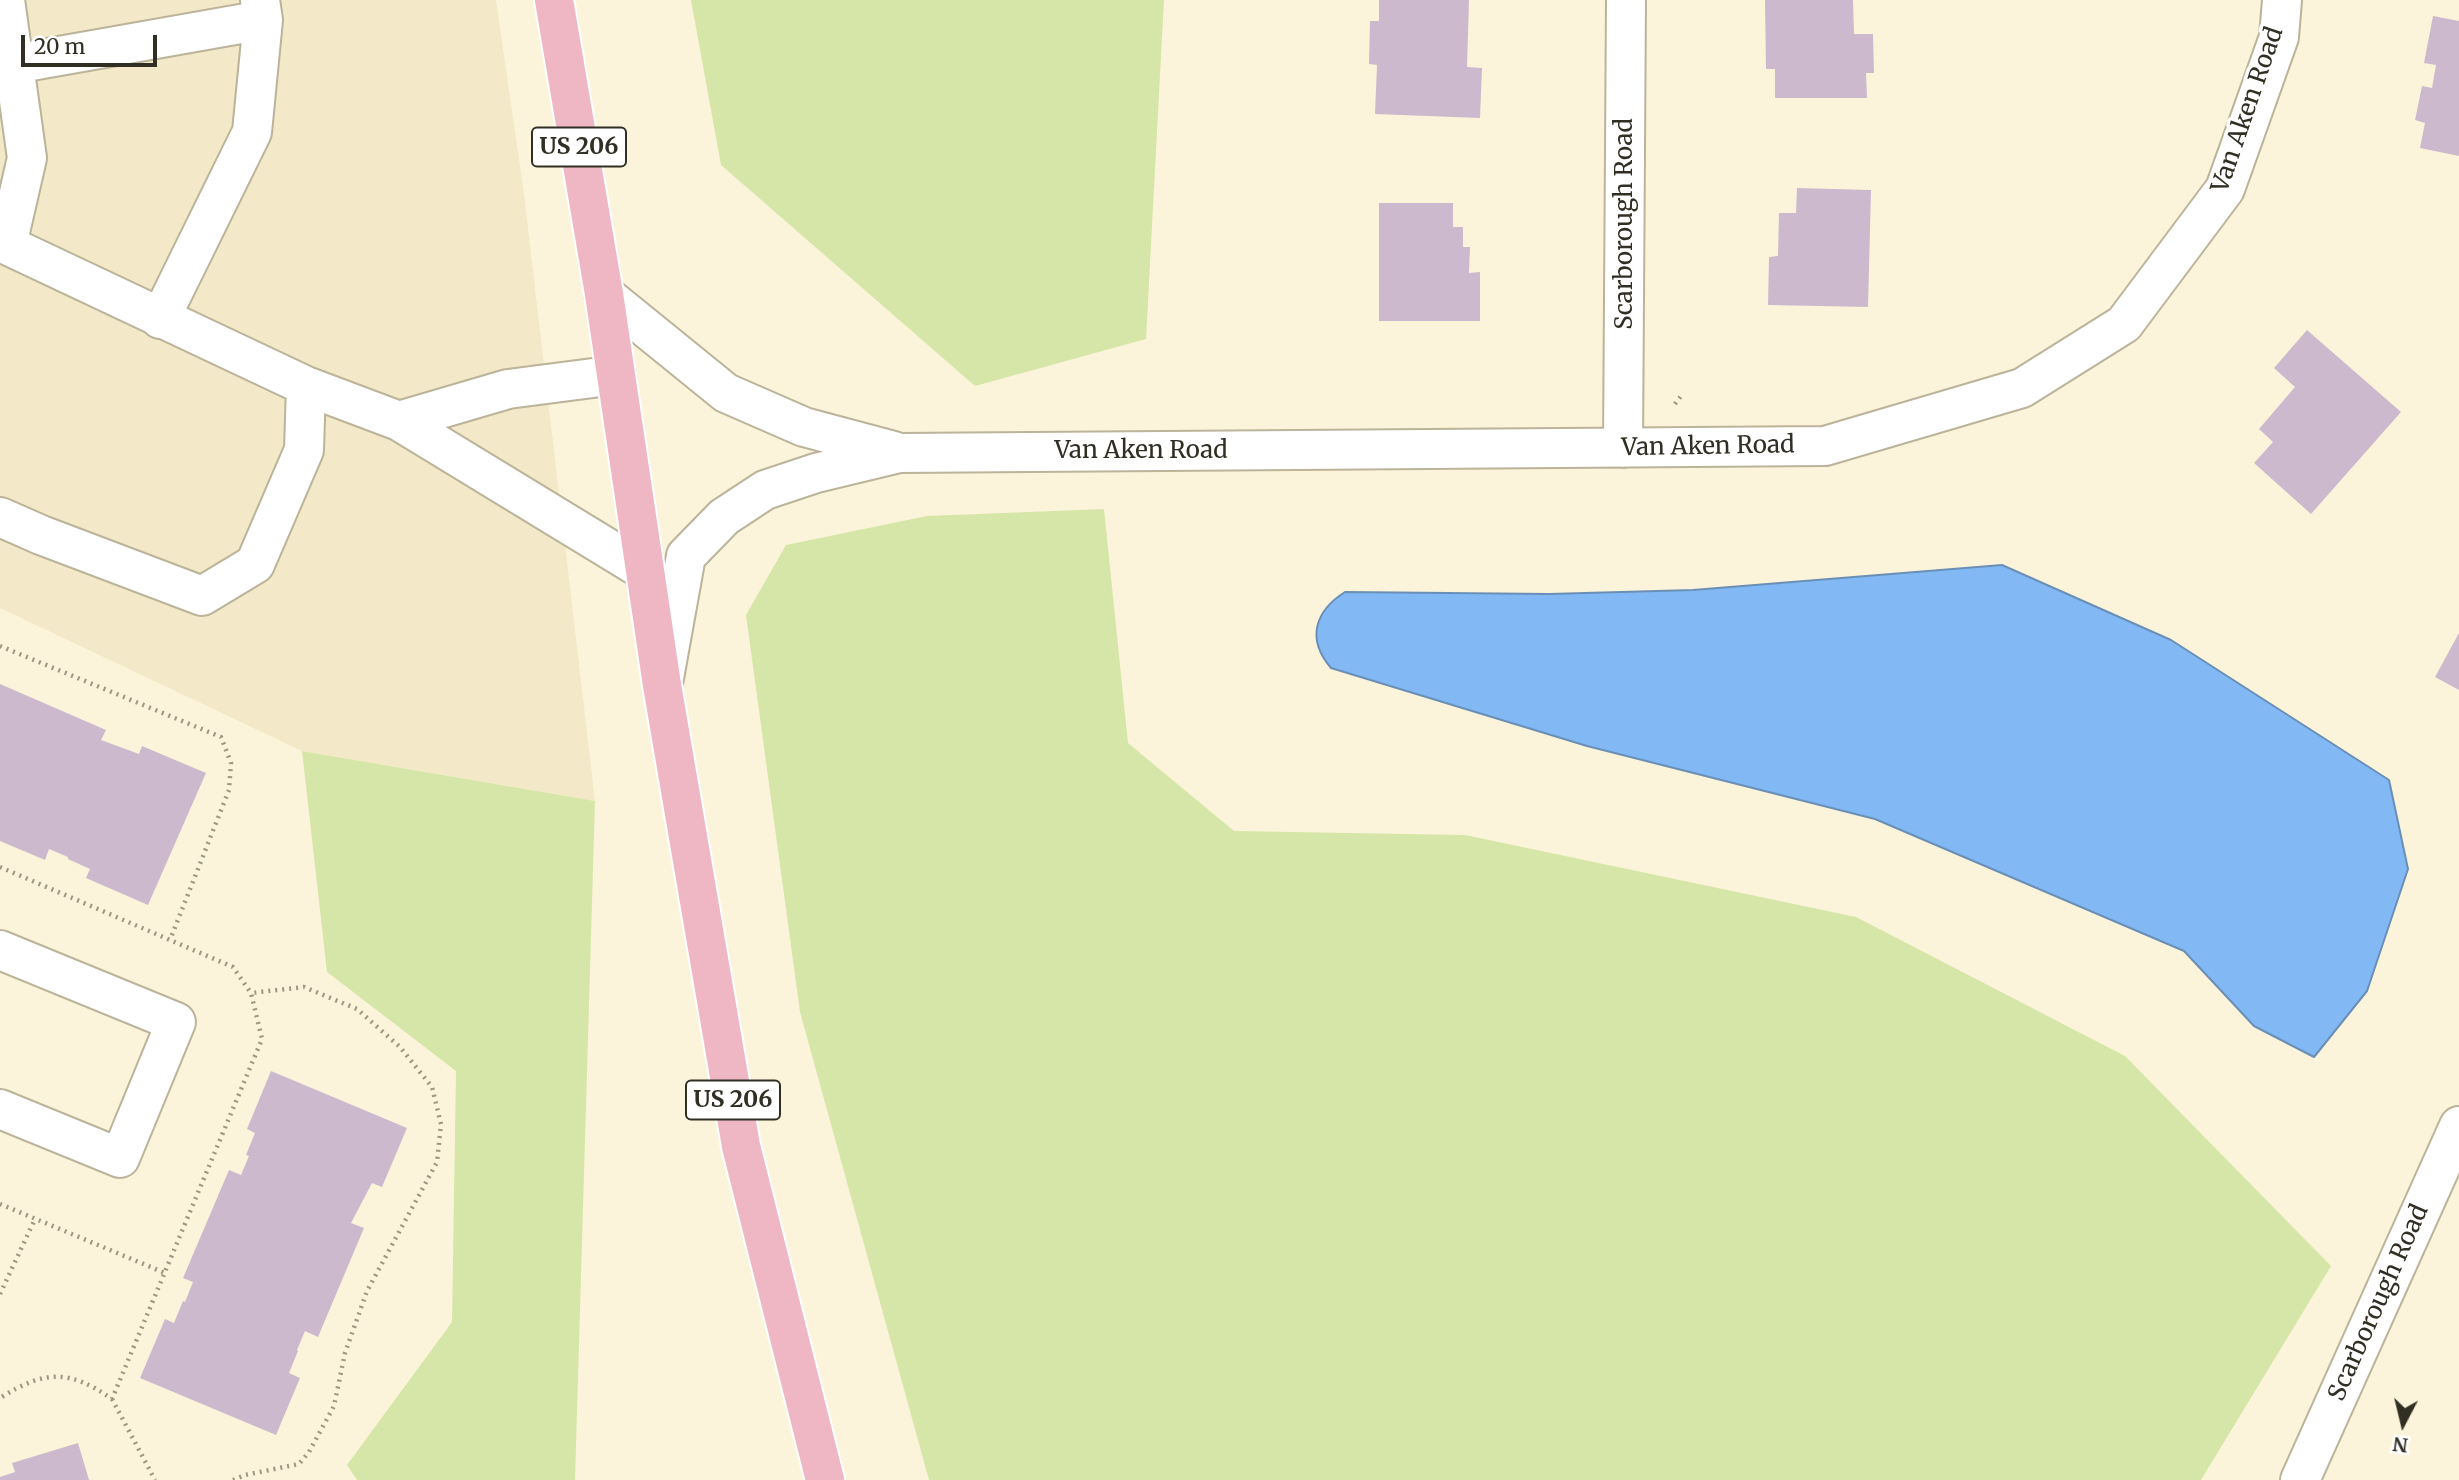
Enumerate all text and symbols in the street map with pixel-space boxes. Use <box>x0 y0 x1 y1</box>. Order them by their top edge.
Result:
scale bar <box>24 21 161 65</box>
street label: Van Aken Road <box>2206 23 2290 197</box>
text: 20 m <box>34 33 85 60</box>
street label: Scarborough Road <box>1611 118 1639 330</box>
road number: US 206 <box>532 128 626 166</box>
street label: Van Aken Road <box>1621 431 1795 463</box>
street label: Van Aken Road <box>1054 437 1228 465</box>
road number: US 206 <box>686 1080 780 1120</box>
street label: Scarborough Road <box>2323 1200 2435 1406</box>
north arrow <box>2368 1389 2438 1459</box>
text: N <box>2392 1432 2409 1458</box>

